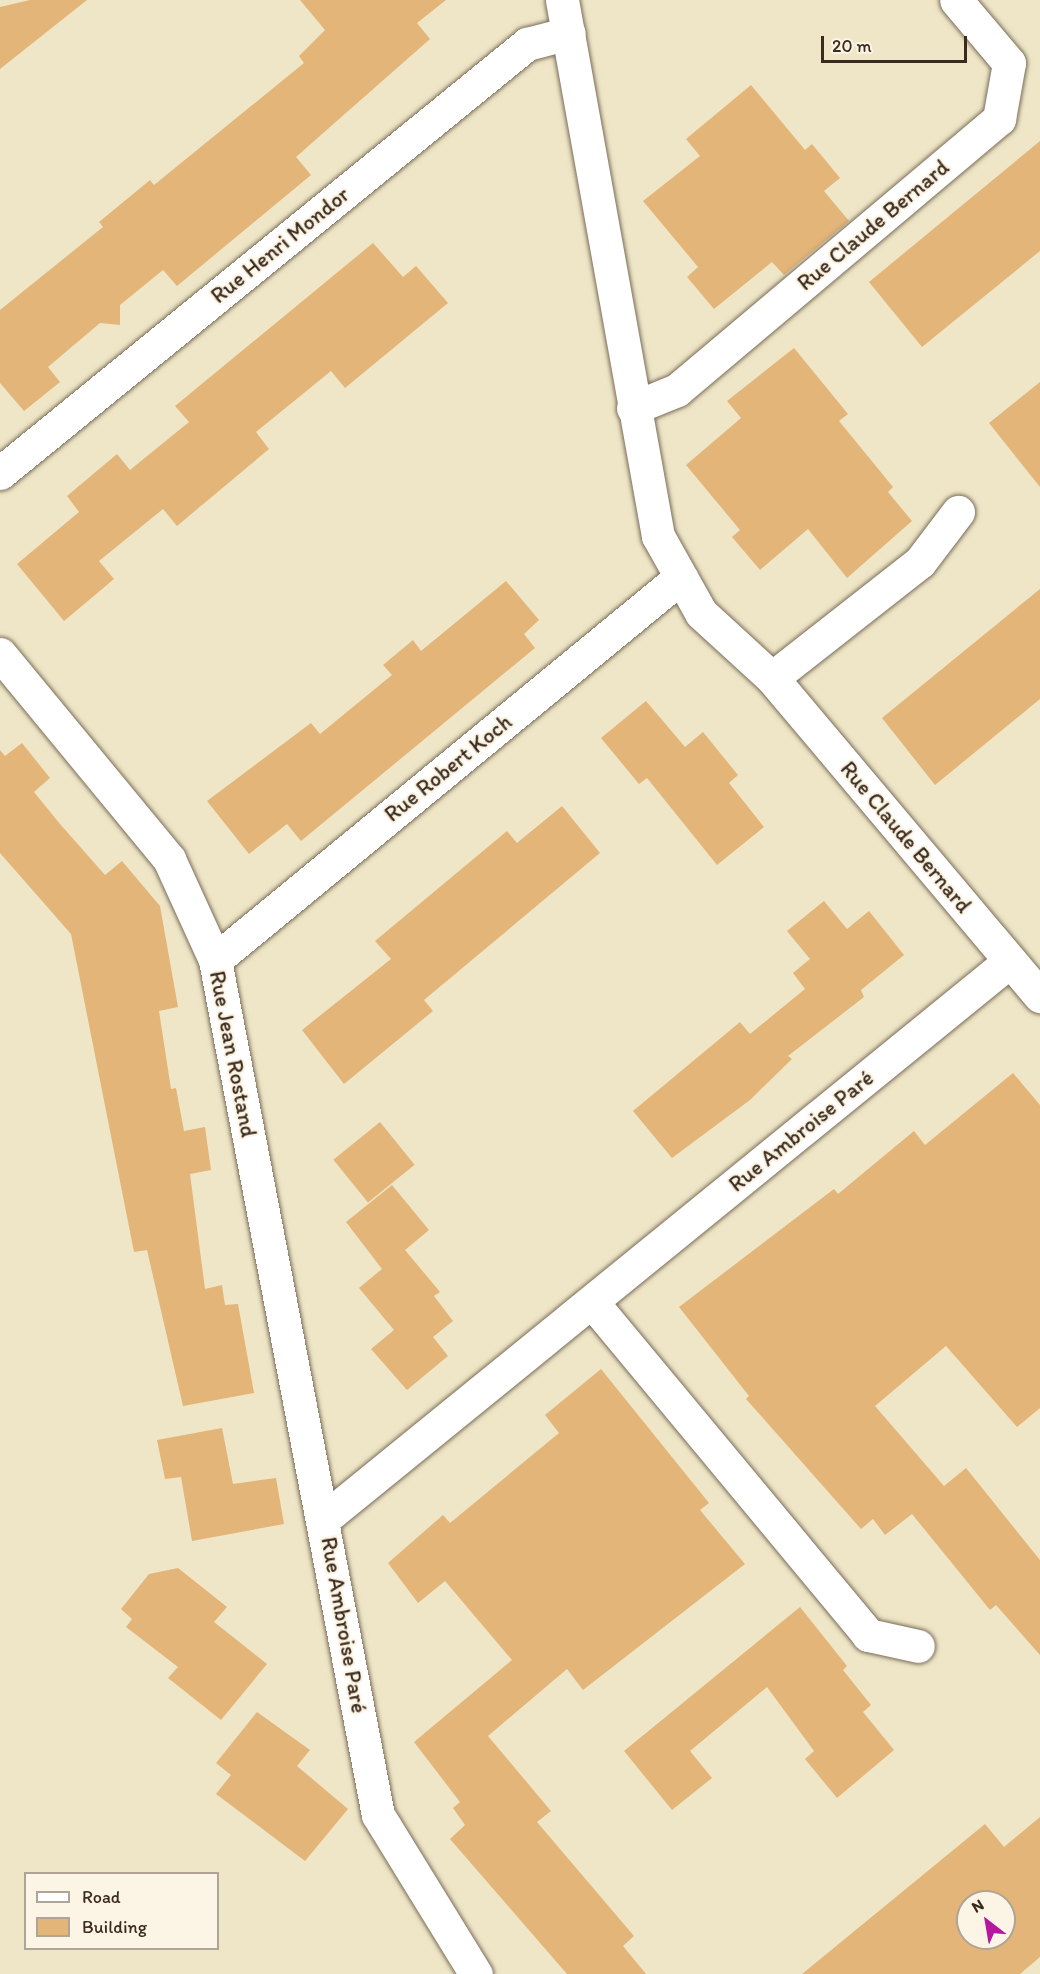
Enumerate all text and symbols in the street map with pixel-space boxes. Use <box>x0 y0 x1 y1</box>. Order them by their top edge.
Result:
scale bar <box>824 24 970 62</box>
text: 20 m <box>832 35 872 57</box>
street label: Rue Claude Bernard <box>792 154 954 296</box>
street label: Rue Henri Mondor <box>205 181 355 309</box>
street label: Rue Robert Koch <box>379 709 517 827</box>
street label: Rue Claude Bernard <box>835 756 977 918</box>
street label: Rue Jean Rostand <box>204 969 262 1139</box>
street label: Rue Ambroise Paré <box>723 1065 879 1197</box>
street label: Rue Ambroise Paré <box>316 1535 372 1715</box>
legend <box>24 1872 219 1950</box>
text: Road <box>82 1886 121 1908</box>
north arrow <box>956 1890 1016 1950</box>
text: N <box>968 1895 987 1917</box>
text: Building <box>82 1916 147 1938</box>

